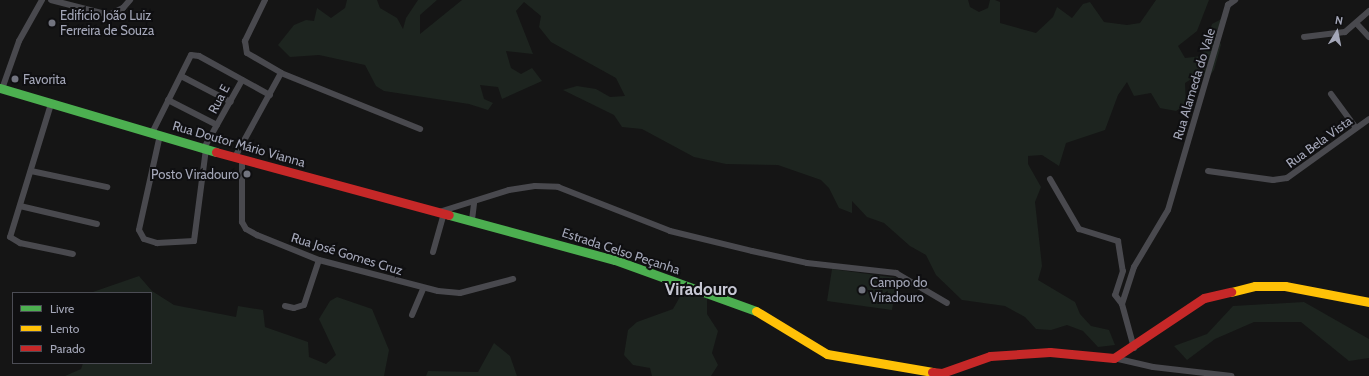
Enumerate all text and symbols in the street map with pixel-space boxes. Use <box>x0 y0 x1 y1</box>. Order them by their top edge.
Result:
place label: Edifício João Luiz Ferreira de Souza <box>60 8 154 39</box>
north arrow <box>1317 12 1357 52</box>
text: N <box>1334 13 1344 28</box>
marker: Edifício João Luiz Ferreira de Souza <box>47 18 57 28</box>
street label: Rua Alameda do Vale <box>1170 26 1218 142</box>
place label: Favorita <box>23 71 66 87</box>
marker: Favorita <box>10 74 20 84</box>
street label: Rua E <box>205 82 233 116</box>
street label: Rua Bela Vista <box>1283 113 1355 171</box>
street label: Rua Doutor Mário Vianna <box>171 118 307 170</box>
place label: Posto Viradouro <box>151 166 239 182</box>
marker: Posto Viradouro <box>242 169 252 179</box>
street label: Estrada Celso Peçanha <box>560 225 682 277</box>
street label: Rua José Gomes Cruz <box>289 230 405 278</box>
place label: Campo do Viradouro <box>870 275 927 306</box>
district label: Viradouro <box>665 280 737 300</box>
marker: Campo do Viradouro <box>857 285 867 295</box>
legend <box>12 292 152 364</box>
text: Livre <box>50 301 74 316</box>
text: Lento <box>50 321 79 336</box>
text: Parado <box>50 341 85 356</box>

